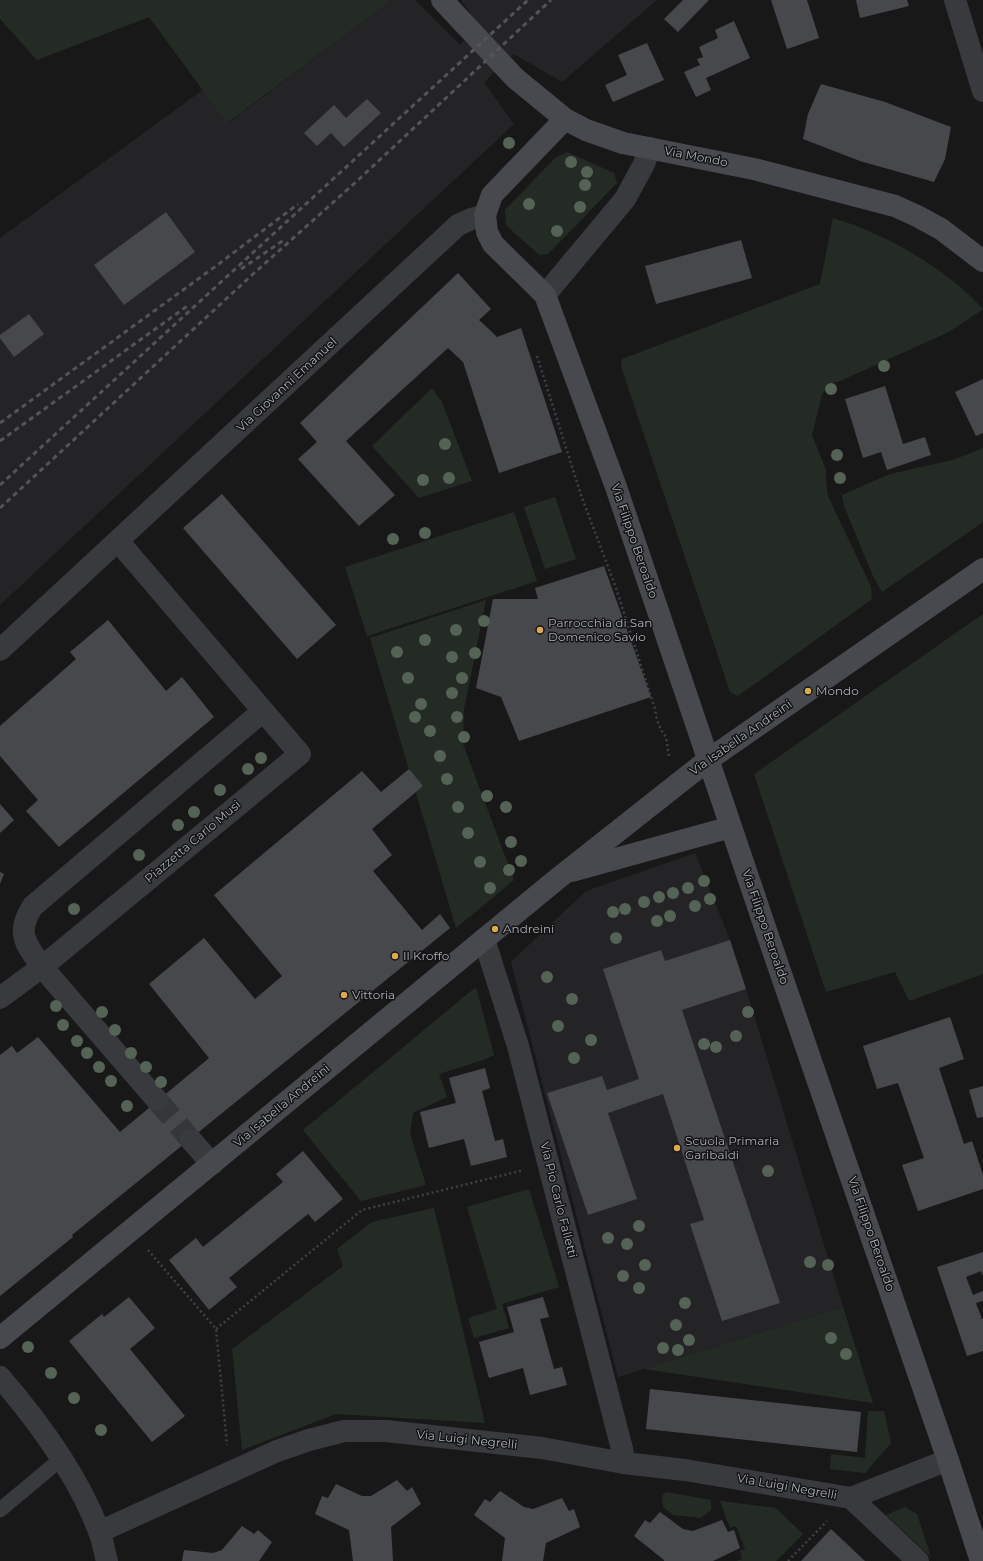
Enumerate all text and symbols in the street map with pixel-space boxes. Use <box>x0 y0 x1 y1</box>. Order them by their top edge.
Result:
street label: Via Mondo <box>663 144 729 170</box>
street label: Via Giovanni Emanuel <box>234 335 340 435</box>
street label: Via Filippo Beroaldo <box>608 482 660 600</box>
place label: Parrocchia di San Domenico Savio <box>548 616 652 644</box>
marker: Parrocchia di San Domenico Savio <box>535 625 545 635</box>
place label: Mondo <box>816 684 859 698</box>
marker: Mondo <box>803 686 813 696</box>
street label: Via Isabella Andreini <box>687 697 795 779</box>
street label: Piazzetta Carlo Musi <box>142 798 244 886</box>
street label: Via Filippo Beroaldo <box>739 868 791 986</box>
place label: Andreini <box>503 922 554 936</box>
marker: Andreini <box>490 924 500 934</box>
place label: Il Kroffo <box>403 949 449 963</box>
marker: Il Kroffo <box>390 951 400 961</box>
place label: Vittoria <box>352 988 395 1002</box>
marker: Vittoria <box>339 990 349 1000</box>
street label: Via Isabella Andreini <box>231 1061 333 1151</box>
place label: Scuola Primaria Garibaldi <box>685 1134 779 1162</box>
street label: Via Pio Carlo Falletti <box>537 1140 579 1260</box>
marker: Scuola Primaria Garibaldi <box>672 1143 682 1153</box>
street label: Via Filippo Beroaldo <box>845 1175 897 1293</box>
street label: Via Luigi Negrelli <box>416 1428 518 1452</box>
street label: Via Luigi Negrelli <box>736 1471 838 1503</box>

